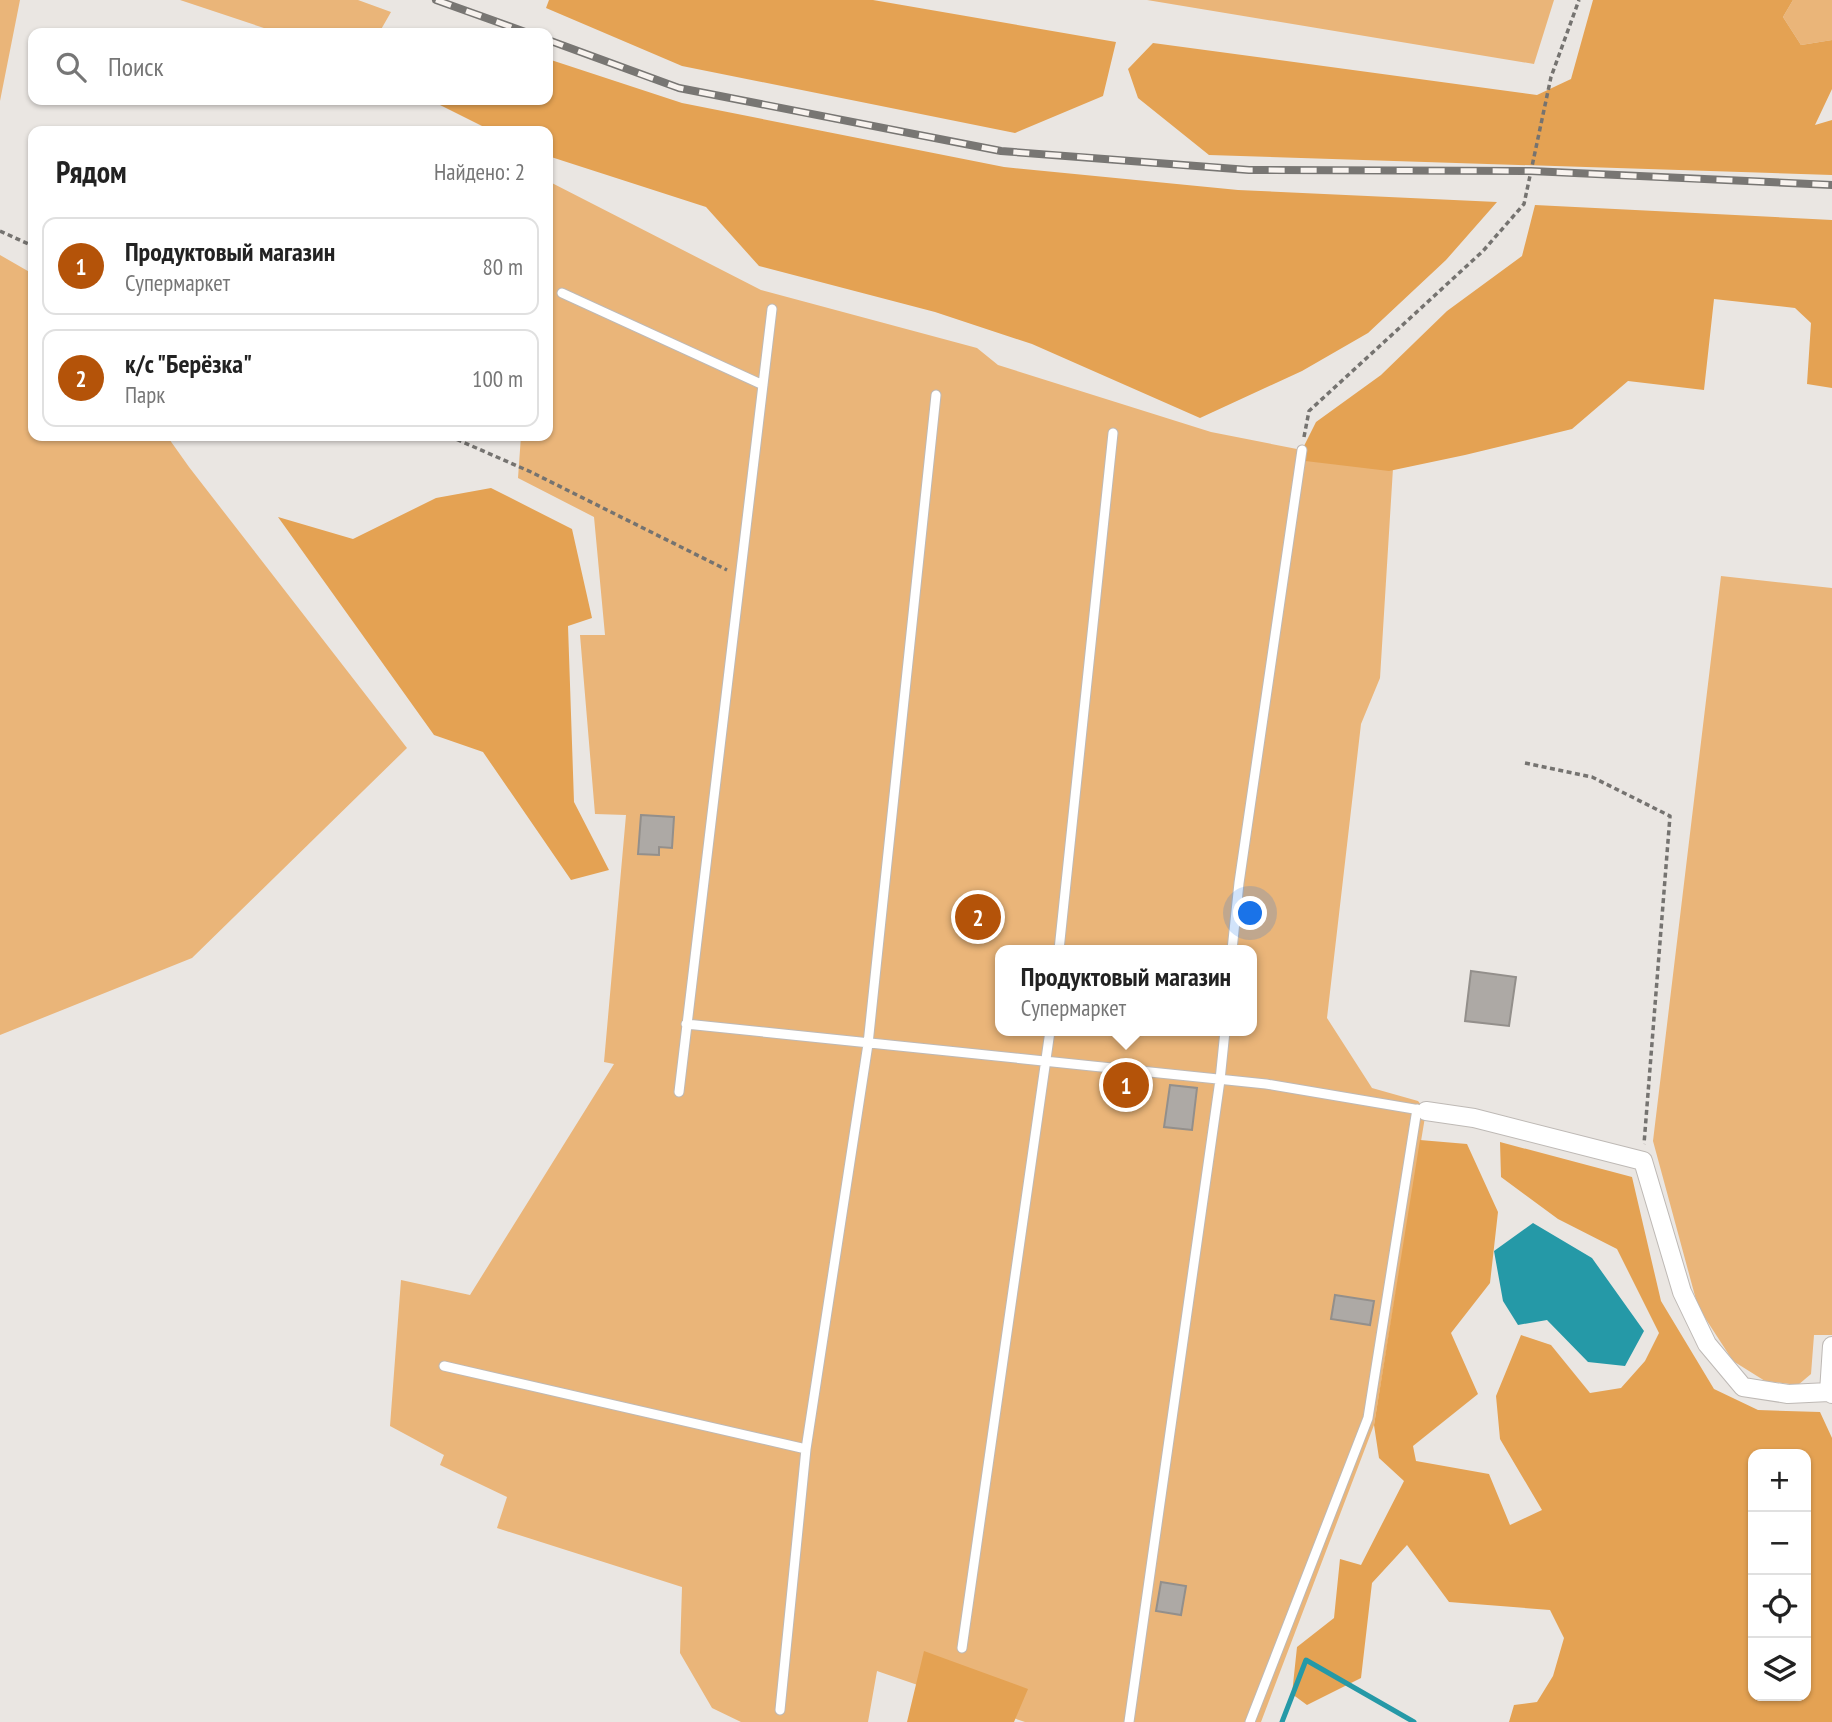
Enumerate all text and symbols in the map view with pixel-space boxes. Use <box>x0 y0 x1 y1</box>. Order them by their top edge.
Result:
search box <box>28 28 553 105</box>
icon: search <box>52 48 90 86</box>
text: Поиск <box>108 50 164 83</box>
text: Рядом <box>56 152 127 191</box>
text: Найдено: 2 <box>434 157 525 186</box>
text: Продуктовый магазин <box>125 235 335 268</box>
text: 1 <box>76 252 87 281</box>
text: 80 m <box>482 252 523 281</box>
text: Супермаркет <box>125 268 230 297</box>
text: к/с "Берёзка" <box>125 347 252 380</box>
text: 2 <box>76 364 87 393</box>
text: 100 m <box>472 364 523 393</box>
text: Парк <box>125 380 165 409</box>
pin: 2 <box>955 891 1001 943</box>
your location <box>1233 896 1267 930</box>
popup <box>995 945 1257 1036</box>
text: Продуктовый магазин <box>1021 960 1231 993</box>
text: Супермаркет <box>1021 993 1126 1022</box>
pin: 1 <box>1103 1059 1149 1111</box>
map controls <box>1748 1449 1811 1701</box>
button: + <box>1748 1449 1811 1512</box>
button: − <box>1748 1512 1811 1575</box>
button: locate <box>1748 1575 1811 1638</box>
button: layers <box>1748 1638 1811 1701</box>

